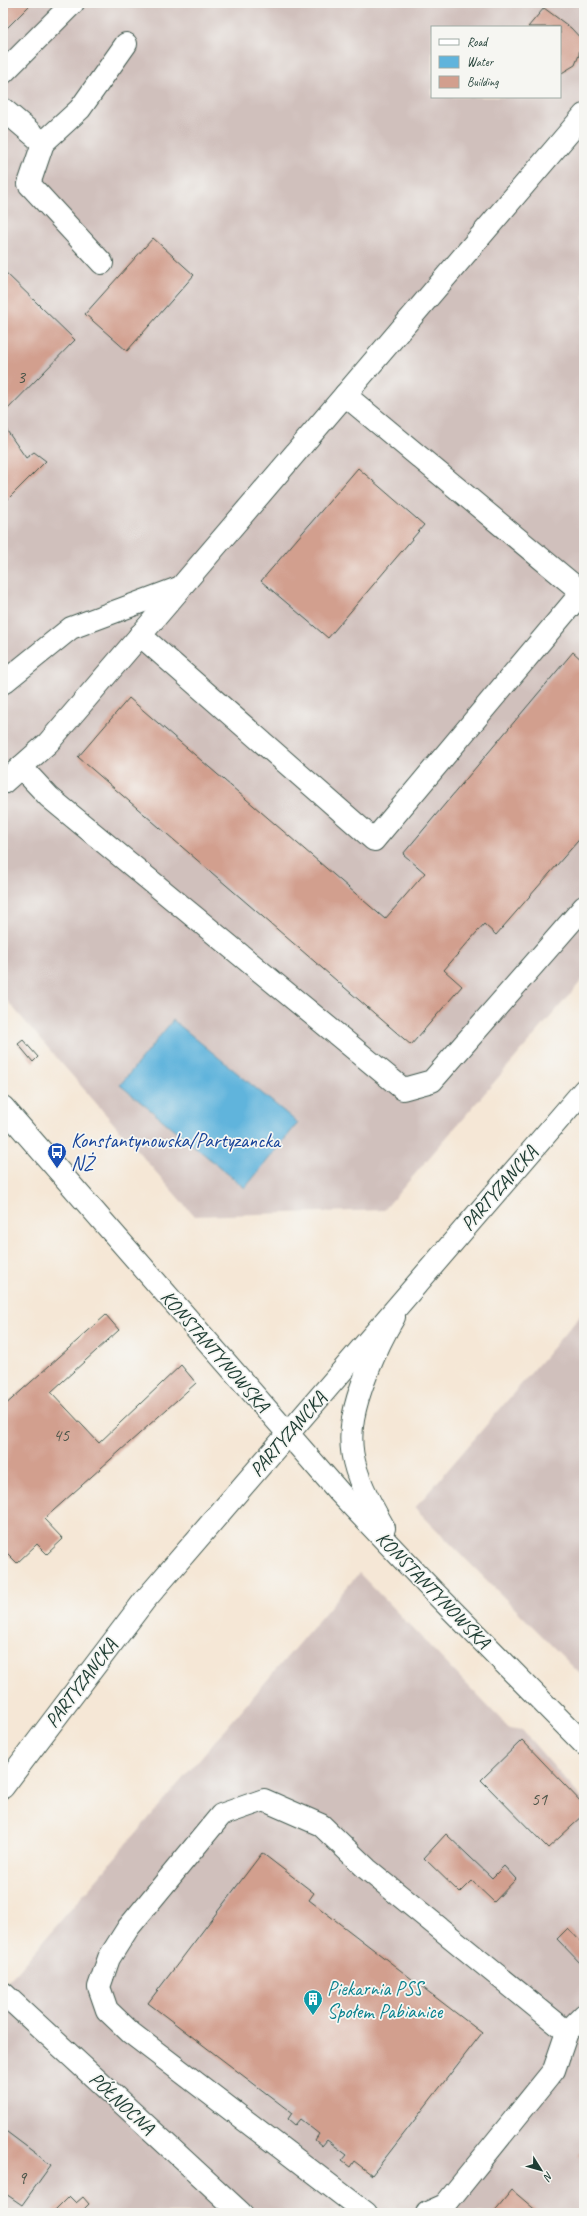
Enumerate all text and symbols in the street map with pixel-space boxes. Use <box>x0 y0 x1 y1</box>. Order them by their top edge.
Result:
legend <box>431 26 561 98</box>
text: Road <box>467 34 489 50</box>
text: Water <box>467 54 495 70</box>
text: Building <box>467 74 499 90</box>
house number: 3 <box>17 366 27 388</box>
place label: Konstantynowska/Partyzancka NŻ <box>71 1128 282 1176</box>
street label: PARTYZANCKA <box>455 1139 544 1236</box>
bus stop icon: Konstantynowska/Partyzancka NŻ <box>46 1141 68 1169</box>
street label: KONSTANTYNOWSKA <box>155 1285 275 1418</box>
street label: PARTYZANCKA <box>244 1385 333 1482</box>
house number: 45 <box>53 1424 70 1446</box>
street label: KONSTANTYNOWSKA <box>371 1526 496 1655</box>
street label: PARTYZANCKA <box>39 1633 123 1732</box>
house number: 51 <box>531 1788 548 1810</box>
place label: Piekarnia PSS Społem Pabianice <box>327 1976 444 2024</box>
building icon: Piekarnia PSS Społem Pabianice <box>302 1988 324 2016</box>
street label: PÓŁNOCNA <box>84 2066 161 2140</box>
north arrow <box>521 2150 561 2190</box>
house number: 9 <box>18 2167 28 2189</box>
text: N <box>540 2169 557 2185</box>

